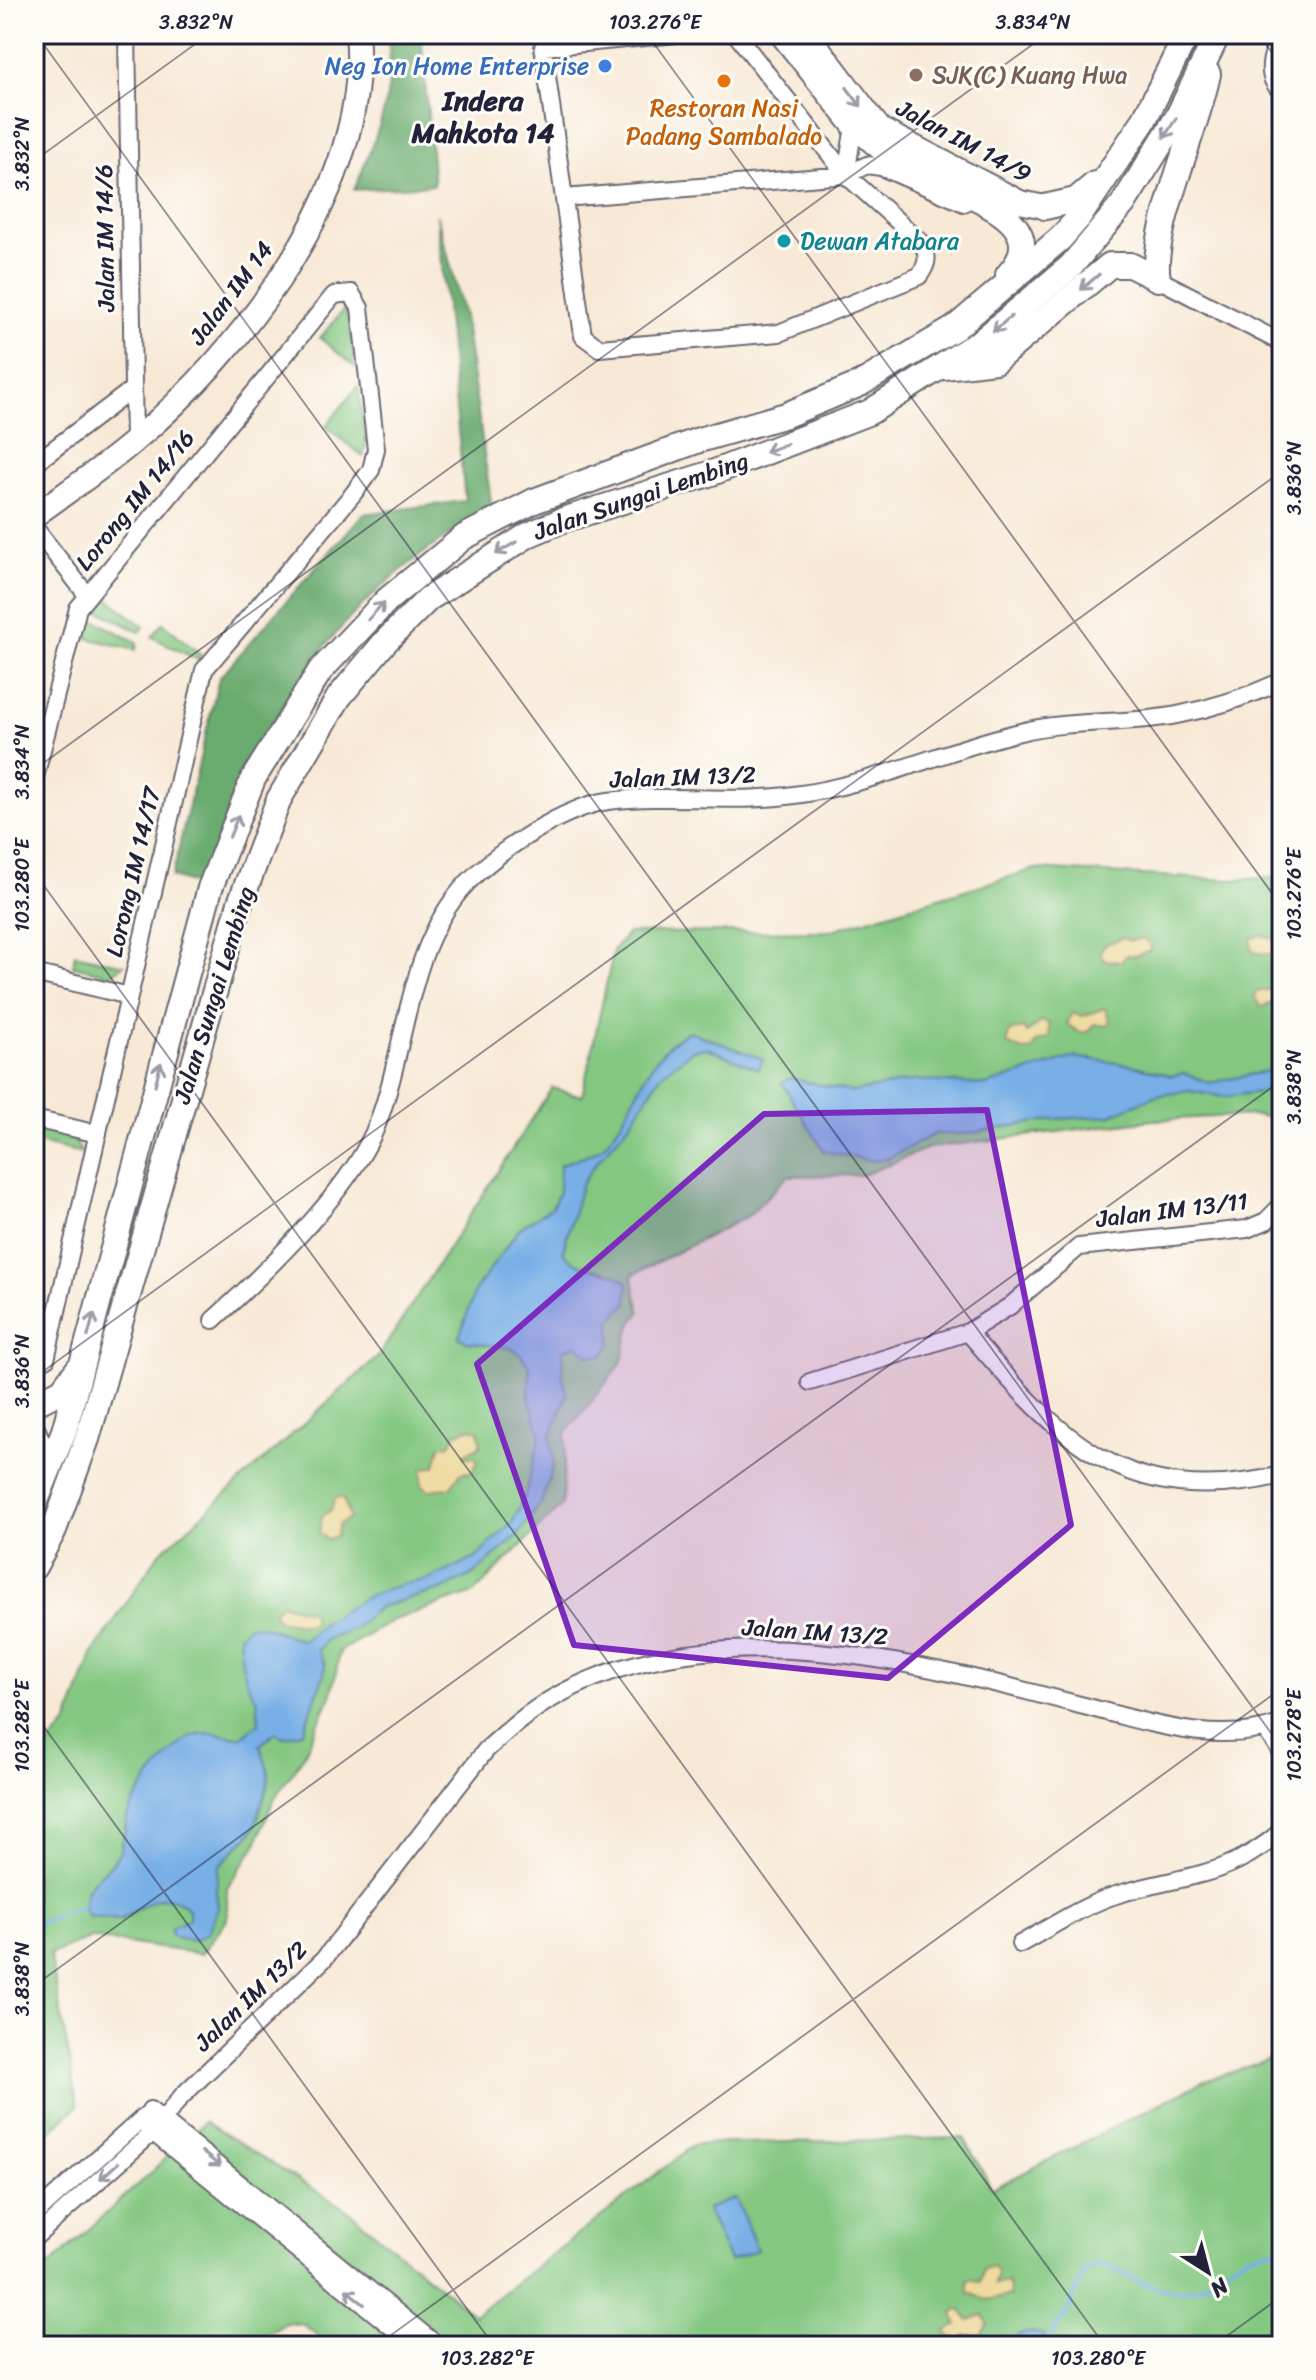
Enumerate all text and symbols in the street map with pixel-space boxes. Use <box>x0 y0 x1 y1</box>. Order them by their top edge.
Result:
text: 3.832°N <box>159 5 233 40</box>
text: 103.276°E <box>609 5 703 40</box>
text: 3.834°N <box>996 5 1071 40</box>
place label: Neg Ion Home Enterprise <box>325 45 589 87</box>
place label: SJK(C) Kuang Hwa <box>932 54 1127 96</box>
marker: Neg Ion Home Enterprise <box>596 57 614 75</box>
marker: SJK(C) Kuang Hwa <box>907 66 925 84</box>
marker: Restoran Nasi Padang Sambalado <box>715 72 733 90</box>
district label: Indera Mahkota 14 <box>411 76 555 157</box>
one-way arrow <box>845 86 862 107</box>
place label: Restoran Nasi Padang Sambalado <box>626 87 822 157</box>
street label: Jalan IM 14/9 <box>888 87 1039 194</box>
one-way arrow <box>1162 116 1178 139</box>
text: 3.832°N <box>5 117 40 191</box>
street label: Jalan IM 14/6 <box>83 164 127 313</box>
place label: Dewan Atabara <box>800 220 960 262</box>
street label: Jalan IM 14 <box>177 232 284 355</box>
marker: Dewan Atabara <box>775 232 793 250</box>
one-way arrow <box>1080 273 1100 291</box>
one-way arrow <box>993 315 1013 333</box>
street label: Lorong IM 14/16 <box>64 420 206 580</box>
street label: Jalan Sungai Lembing <box>527 440 754 553</box>
text: 3.836°N <box>1277 441 1312 515</box>
one-way arrow <box>764 442 789 456</box>
one-way arrow <box>496 539 518 556</box>
one-way arrow <box>367 601 386 621</box>
text: 3.834°N <box>5 724 40 799</box>
street label: Jalan IM 13/2 <box>608 753 757 801</box>
street label: Lorong IM 14/17 <box>93 782 173 961</box>
one-way arrow <box>228 814 242 839</box>
text: 103.280°E <box>5 836 40 932</box>
text: 103.276°E <box>1277 846 1312 940</box>
street label: Jalan Sungai Lembing <box>161 881 267 1110</box>
text: 3.838°N <box>1277 1050 1312 1124</box>
one-way arrow <box>152 1062 167 1088</box>
street label: Jalan IM 13/11 <box>1093 1180 1250 1240</box>
one-way arrow <box>85 1313 100 1339</box>
text: 3.836°N <box>5 1334 40 1408</box>
street label: Jalan IM 13/2 <box>740 1606 889 1658</box>
text: 103.282°E <box>5 1678 40 1773</box>
text: 103.278°E <box>1277 1687 1312 1781</box>
street label: Jalan IM 13/2 <box>183 1930 318 2062</box>
text: 3.838°N <box>5 1942 40 2016</box>
one-way arrow <box>200 2151 221 2168</box>
one-way arrow <box>100 2162 120 2180</box>
north arrow <box>1168 2232 1248 2312</box>
text: N <box>1201 2267 1238 2308</box>
one-way arrow <box>344 2288 365 2306</box>
text: 103.282°E <box>440 2341 535 2376</box>
text: 103.280°E <box>1051 2341 1147 2376</box>

